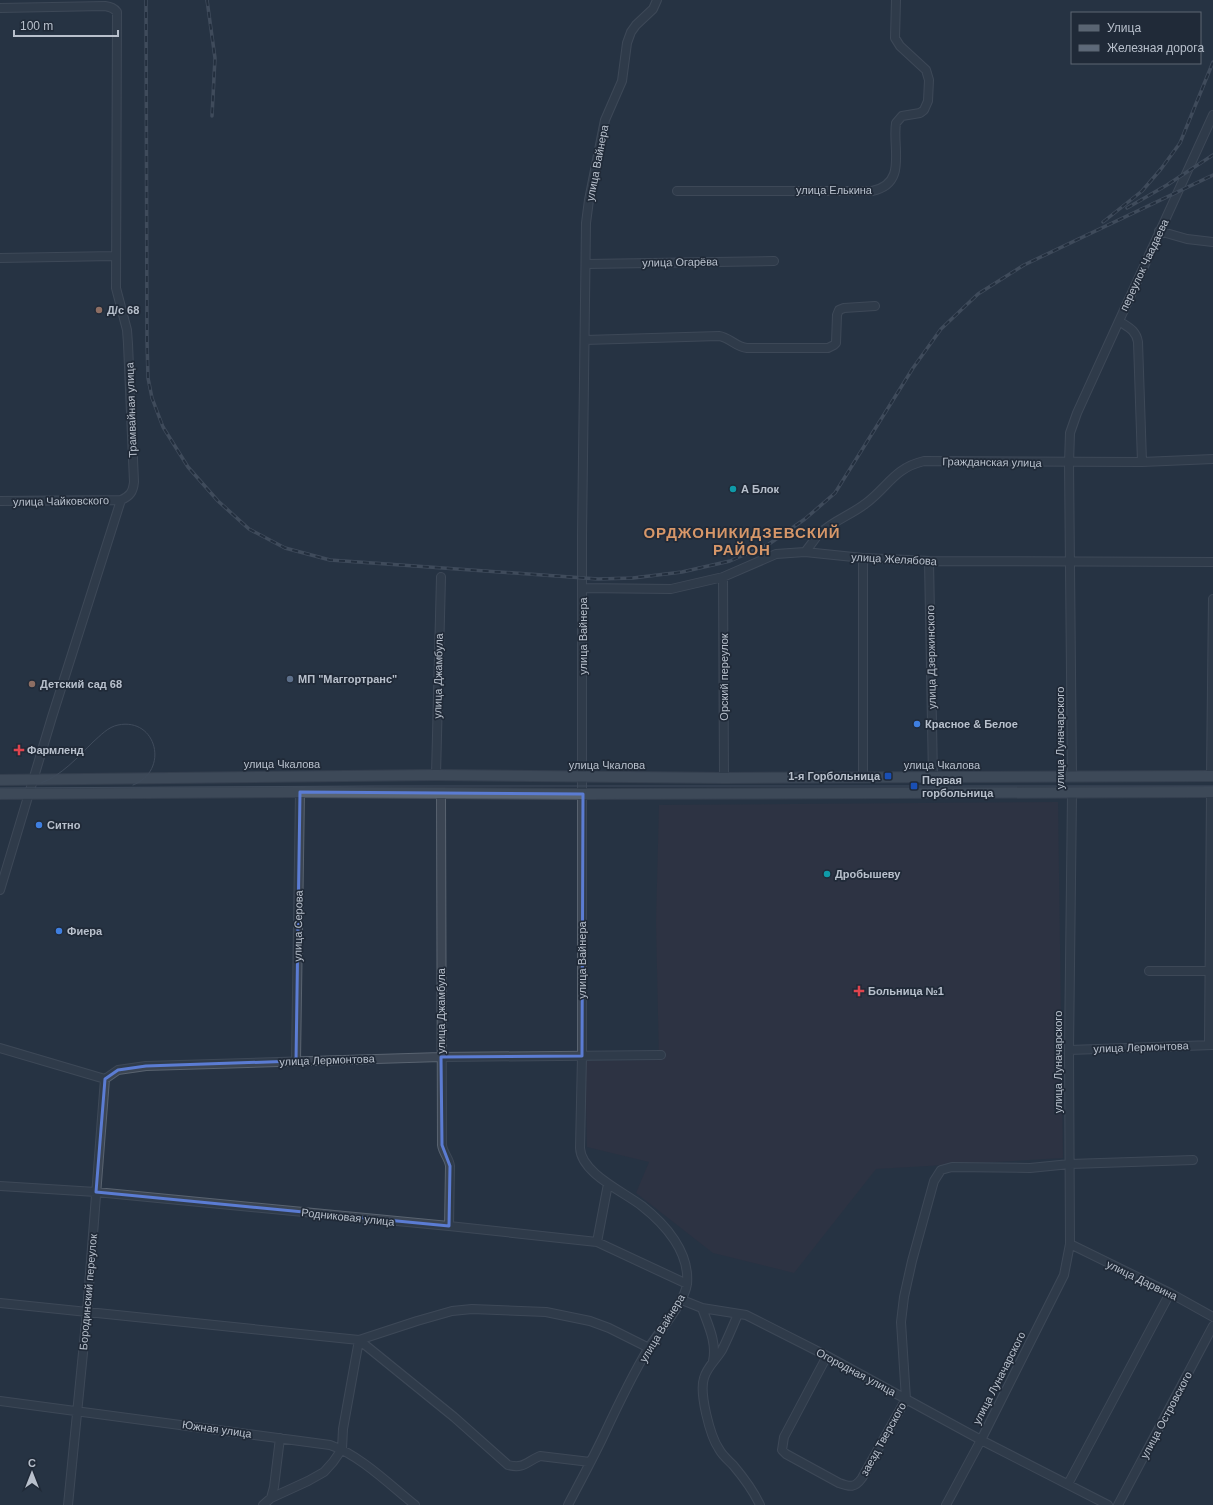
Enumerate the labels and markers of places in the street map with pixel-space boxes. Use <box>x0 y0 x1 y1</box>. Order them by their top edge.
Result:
place label: Д/с 68 <box>107 304 139 316</box>
marker: Д/с 68 <box>94 305 104 315</box>
place label: А Блок <box>741 483 779 495</box>
marker: А Блок <box>728 484 738 494</box>
place label: МП "Маггортранс" <box>298 673 397 685</box>
marker: МП "Маггортранс" <box>285 674 295 684</box>
place label: Детский сад 68 <box>40 678 122 690</box>
marker: Детский сад 68 <box>27 679 37 689</box>
place label: Красное & Белое <box>925 718 1018 730</box>
marker: Красное & Белое <box>912 719 922 729</box>
place label: Фармленд <box>27 744 84 756</box>
marker: Фармленд <box>14 745 24 755</box>
place label: 1-я Горбольница <box>788 770 881 782</box>
marker: 1-я Горбольница <box>883 771 893 781</box>
place label: Первая горбольница <box>922 774 994 799</box>
marker: Первая горбольница <box>909 781 919 791</box>
place label: Ситно <box>47 819 81 831</box>
marker: Ситно <box>34 820 44 830</box>
place label: Дробышеву <box>835 868 901 880</box>
marker: Дробышеву <box>822 869 832 879</box>
place label: Фиера <box>67 925 103 937</box>
marker: Фиера <box>54 926 64 936</box>
marker: Больница №1 <box>853 985 865 997</box>
place label: Больница №1 <box>868 985 944 997</box>

